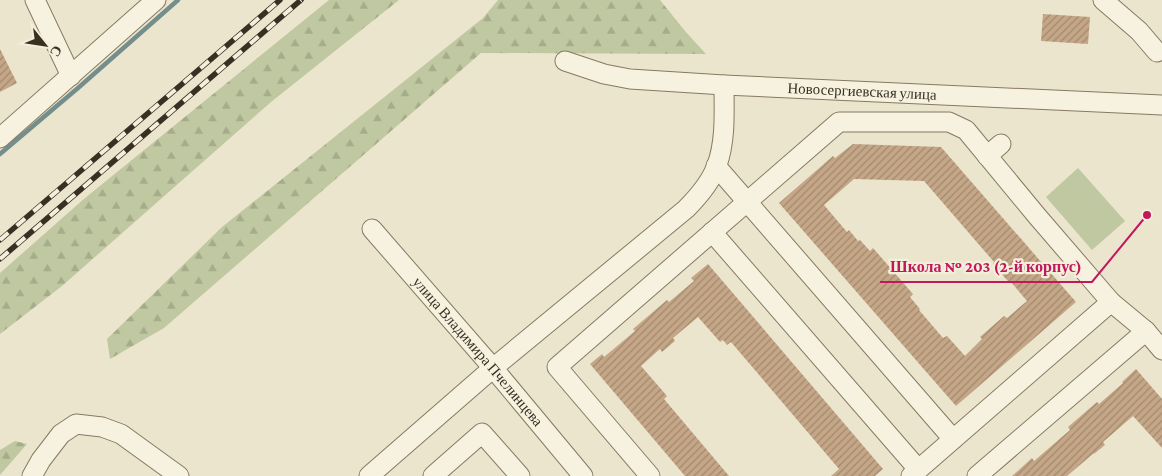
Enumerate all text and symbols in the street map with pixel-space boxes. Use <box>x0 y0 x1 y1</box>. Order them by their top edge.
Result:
north arrow <box>20 20 70 70</box>
text: С <box>47 43 66 60</box>
street label: Новосергиевская улица <box>787 80 937 103</box>
callout: Школа № 203 (2-й корпус) <box>880 251 1092 282</box>
text: Школа № 203 (2-й корпус) <box>890 258 1082 276</box>
street label: улица Владимира Пчелинцева <box>410 274 546 430</box>

